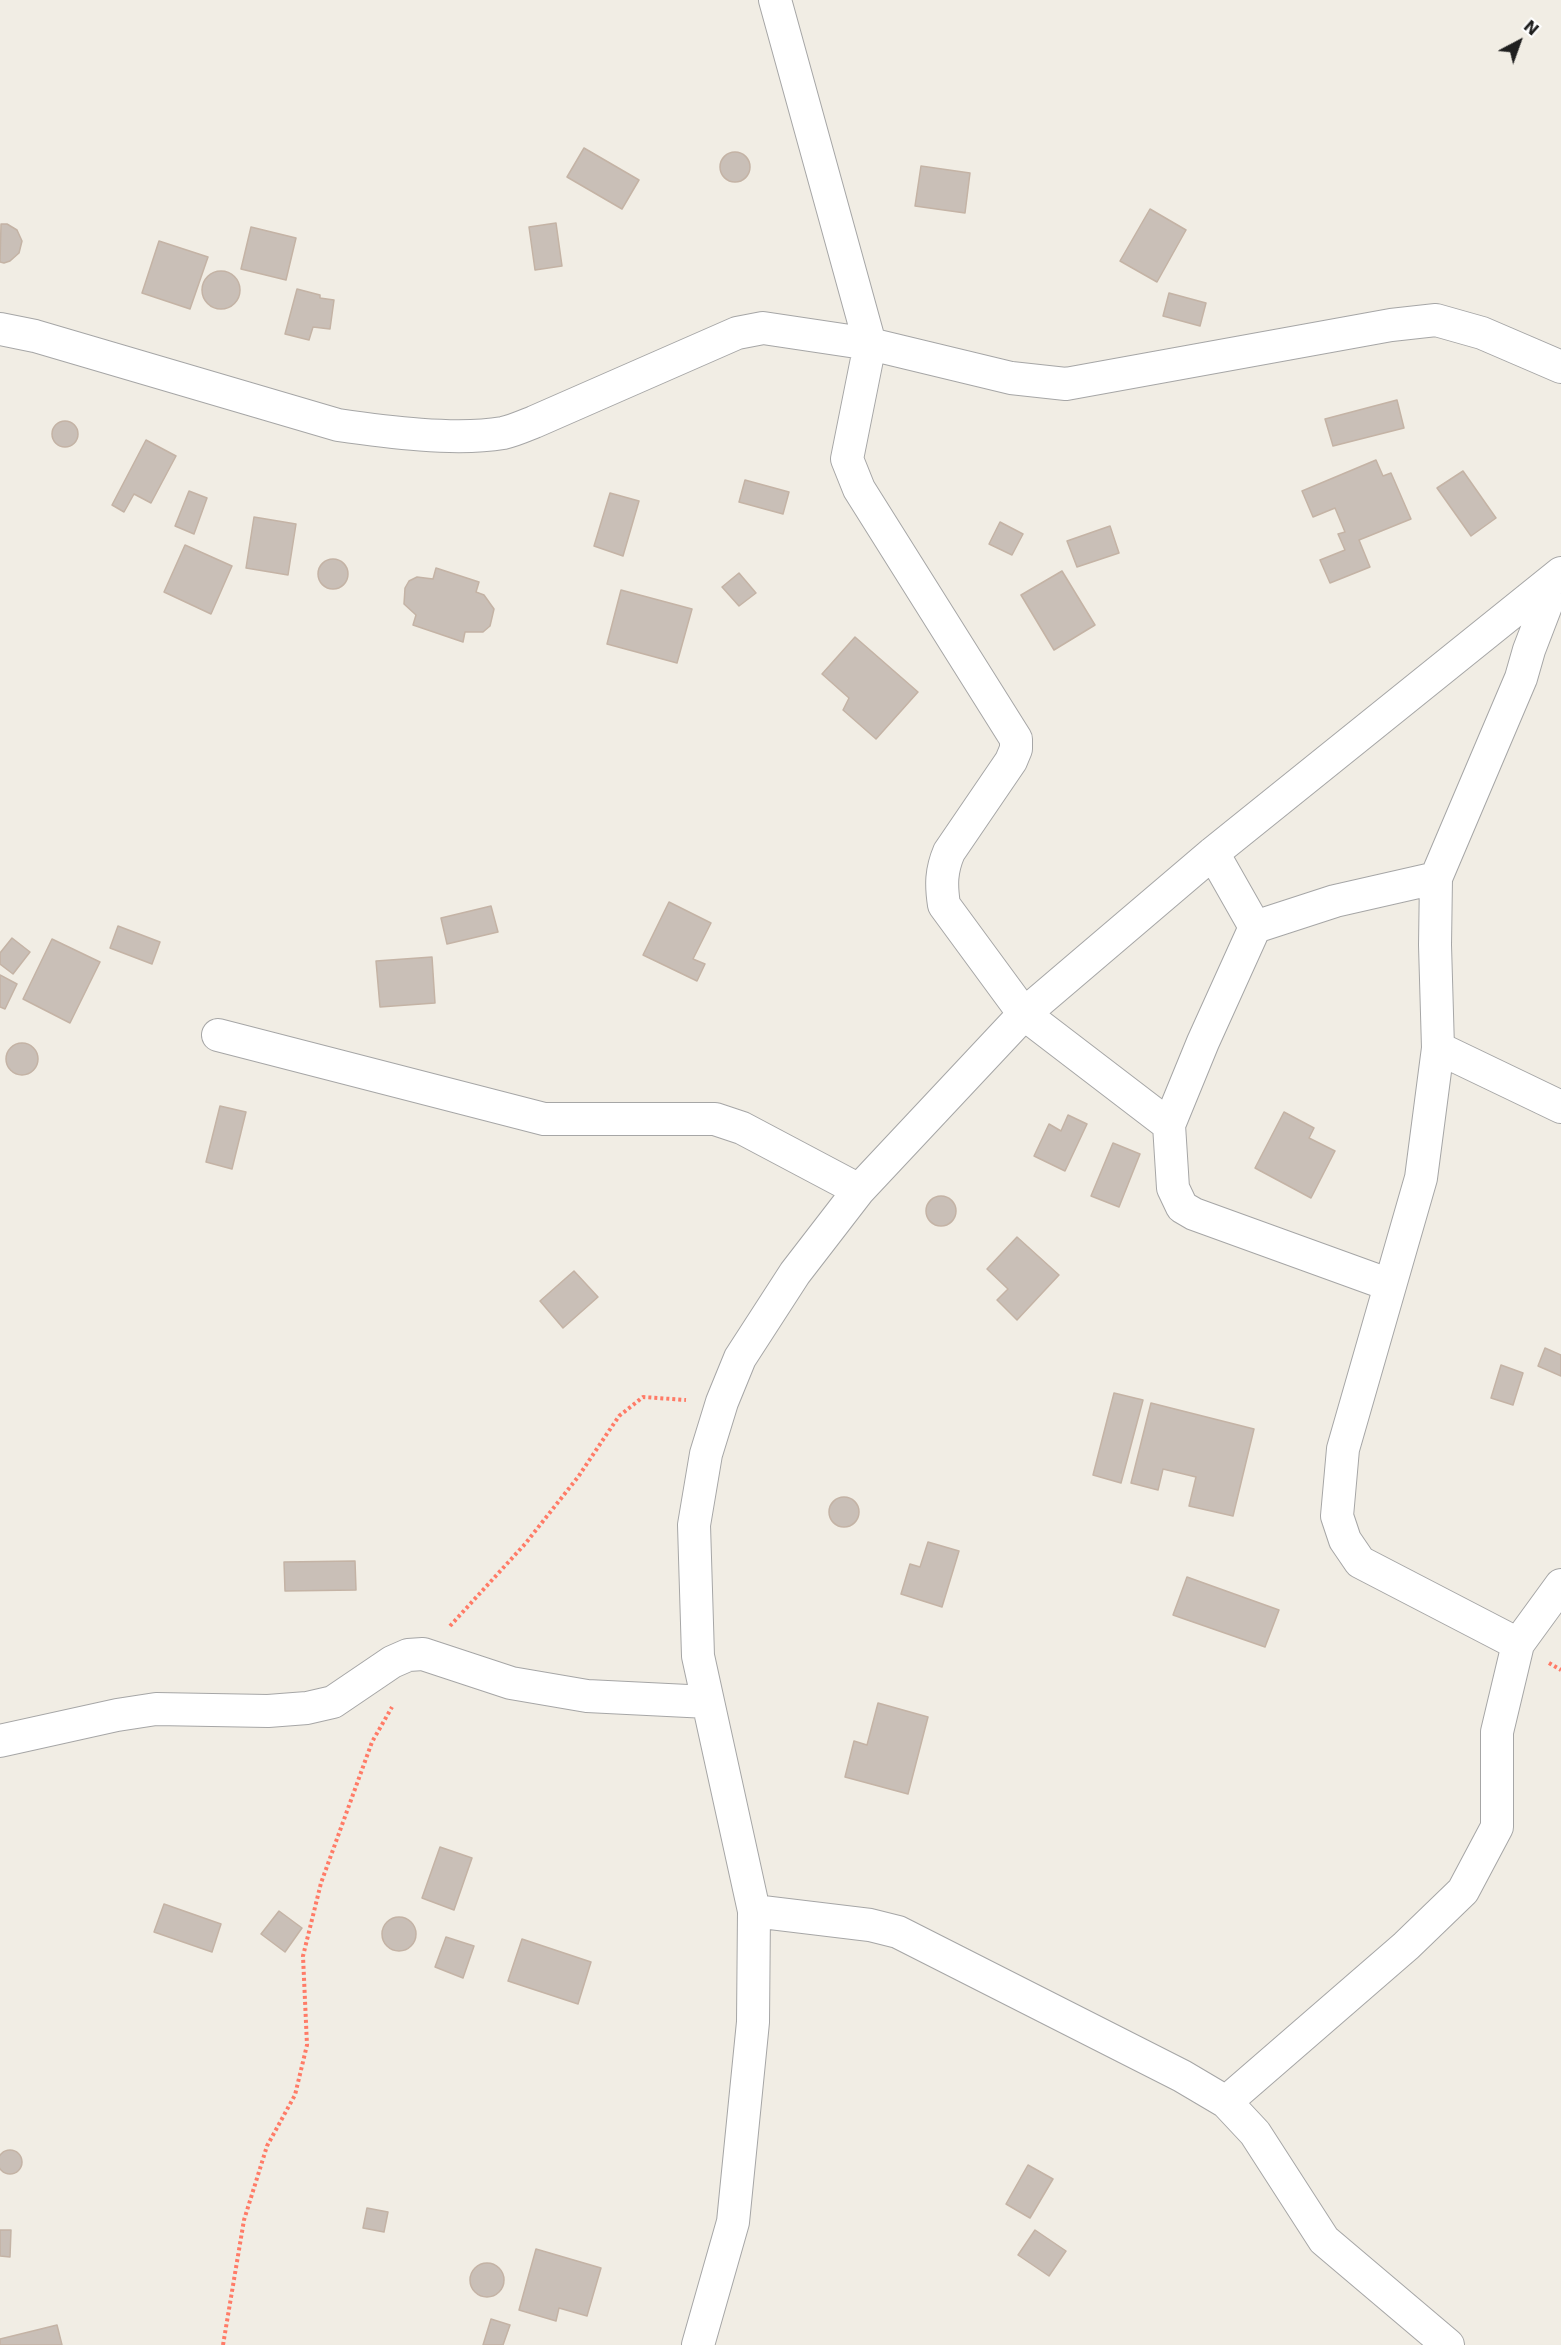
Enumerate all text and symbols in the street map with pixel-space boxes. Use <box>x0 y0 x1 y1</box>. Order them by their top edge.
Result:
north arrow <box>1489 12 1549 72</box>
text: N <box>1520 16 1542 40</box>

